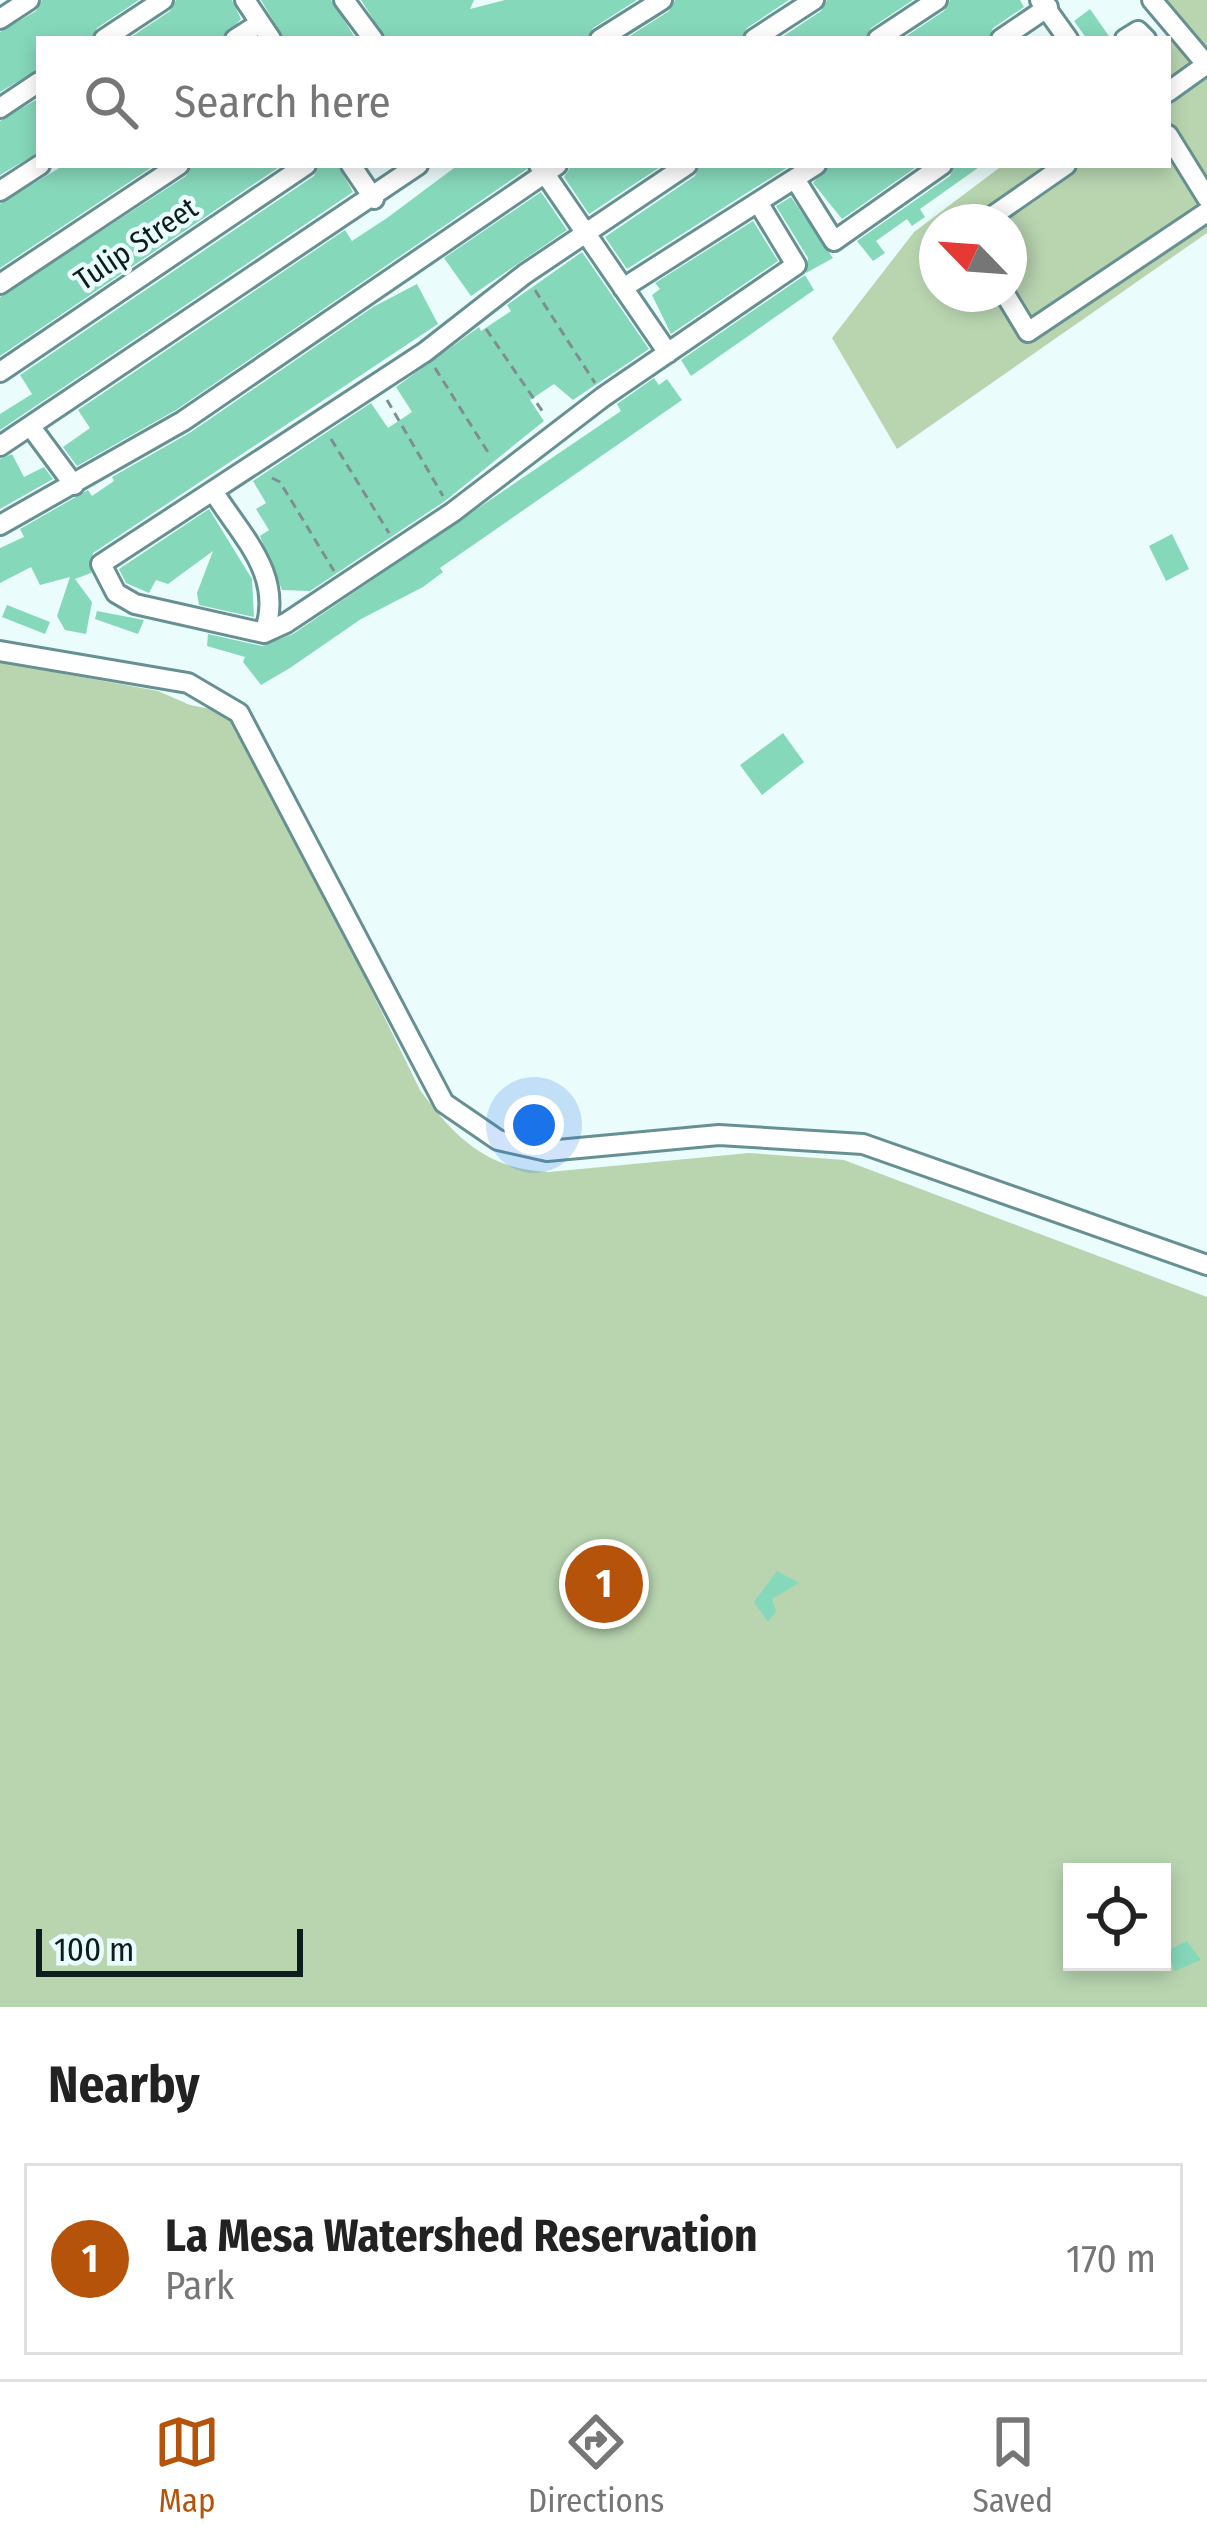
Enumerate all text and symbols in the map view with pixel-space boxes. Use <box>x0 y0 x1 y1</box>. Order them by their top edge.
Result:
search box <box>36 36 1171 168</box>
icon: search <box>78 69 144 135</box>
text: Search here <box>174 75 391 129</box>
street label: Tulip Street <box>68 190 205 298</box>
north arrow <box>919 204 1027 312</box>
your location <box>504 1095 564 1155</box>
pin: 1 <box>565 1539 643 1629</box>
map controls <box>1063 1863 1171 1971</box>
button: locate <box>1063 1863 1171 1971</box>
scale bar <box>36 1923 303 1976</box>
text: 100 m <box>54 1930 134 1970</box>
text: Nearby <box>48 2054 200 2116</box>
text: La Mesa Watershed Reservation <box>165 2209 758 2263</box>
text: 1 <box>82 2236 98 2282</box>
text: 170 m <box>1066 2236 1156 2282</box>
text: Park <box>165 2263 234 2309</box>
tab: Map <box>154 2409 220 2521</box>
tab: Directions <box>528 2409 664 2521</box>
tab: Saved <box>972 2409 1053 2521</box>

